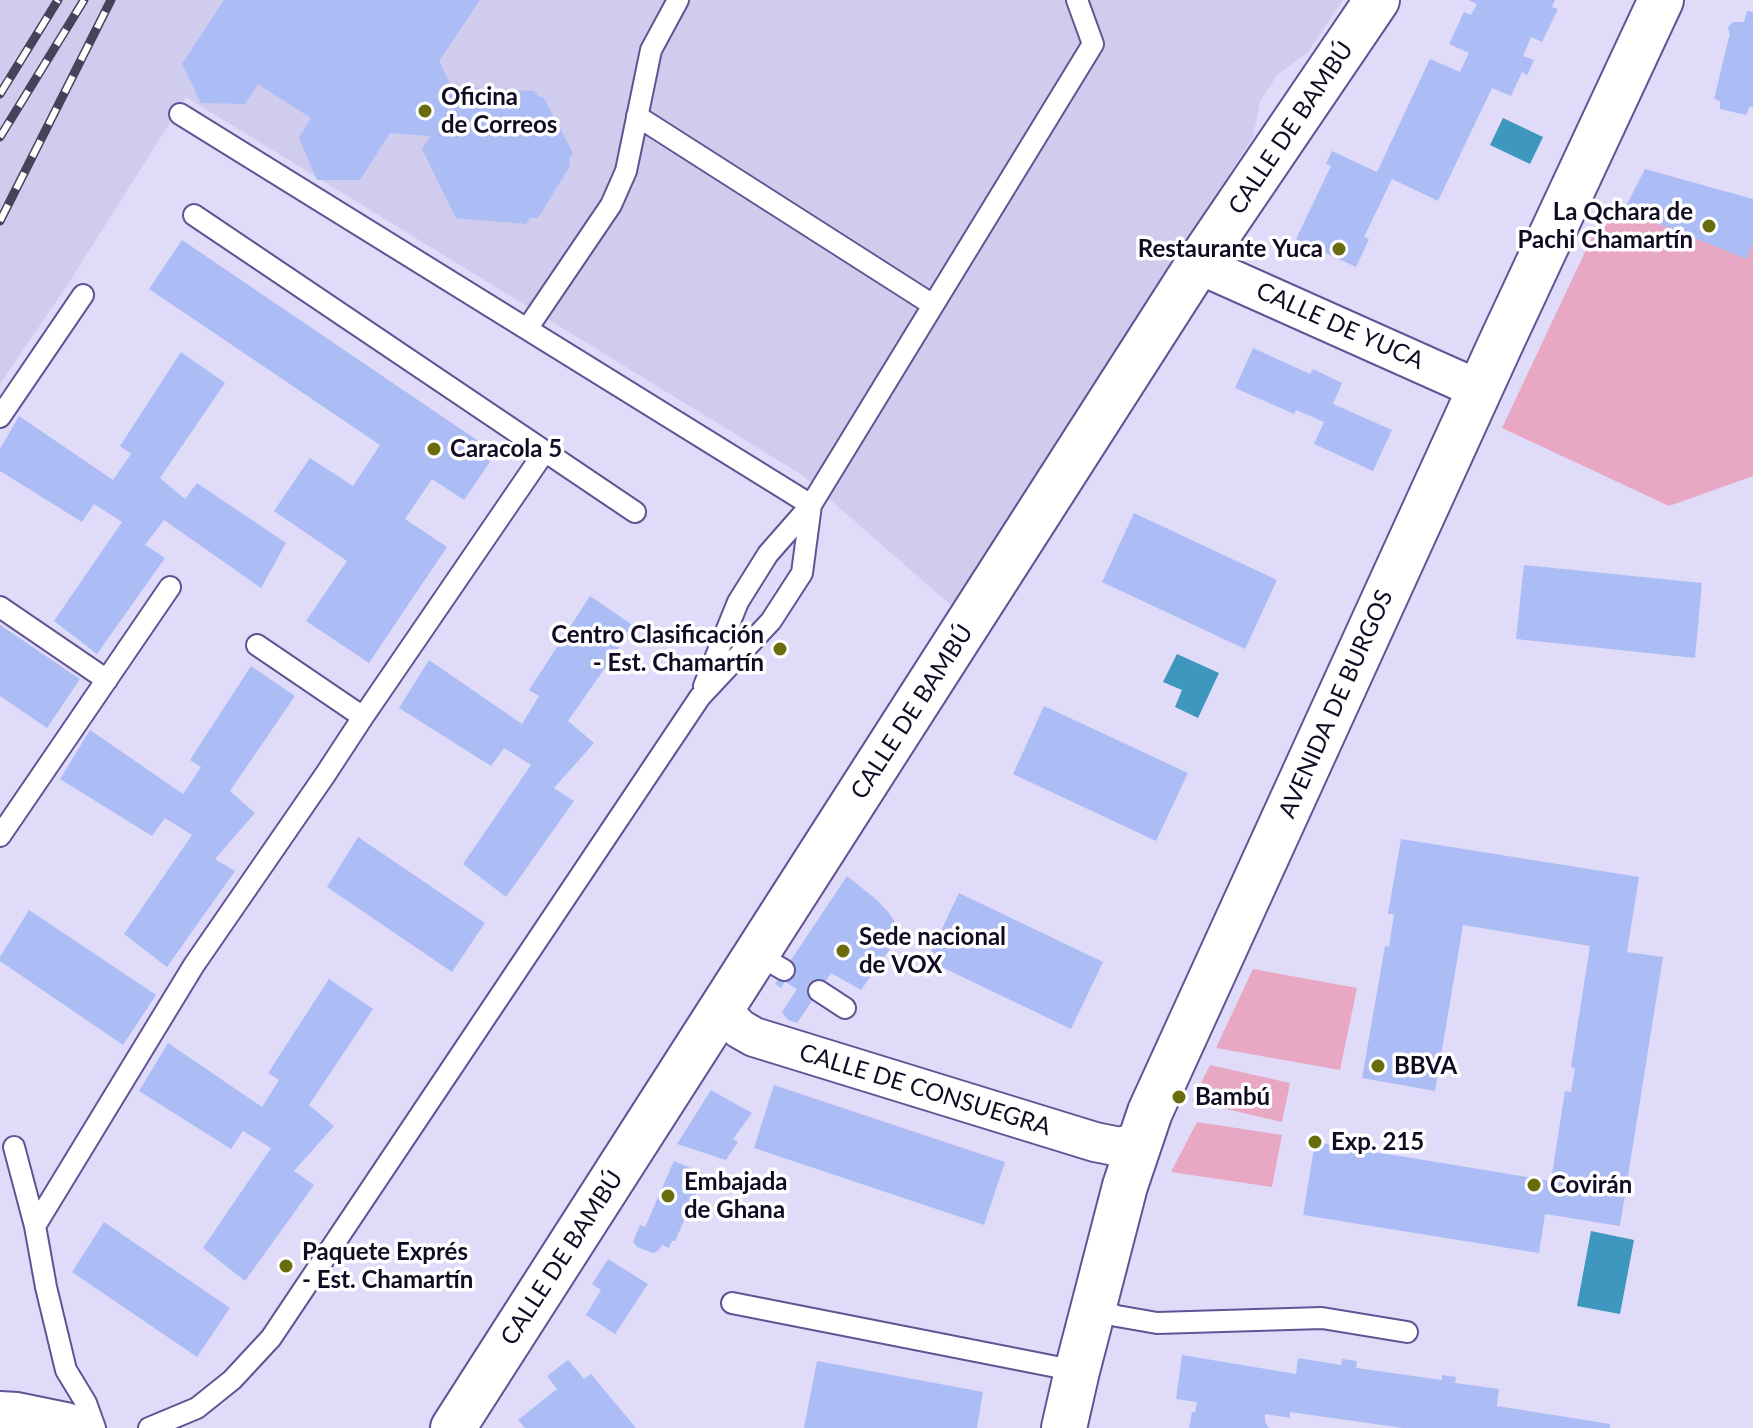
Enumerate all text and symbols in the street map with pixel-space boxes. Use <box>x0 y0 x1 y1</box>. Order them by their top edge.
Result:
street label: CALLE DE BAMBÚ <box>1223 36 1359 220</box>
place label: Oficina de Correos <box>441 83 557 139</box>
marker: Oficina de Correos <box>416 102 434 120</box>
place label: La Qchara de Pachi Chamartín <box>1518 198 1693 254</box>
marker: La Qchara de Pachi Chamartín <box>1700 217 1718 235</box>
place label: Restaurante Yuca <box>1138 235 1323 263</box>
marker: Restaurante Yuca <box>1330 240 1348 258</box>
street label: CALLE DE YUCA <box>1252 276 1428 376</box>
place label: Caracola 5 <box>450 435 562 463</box>
marker: Caracola 5 <box>425 440 443 458</box>
street label: AVENIDA DE BURGOS <box>1273 586 1399 822</box>
street label: CALLE DE BAMBÚ <box>845 619 979 805</box>
place label: Centro Clasificación - Est. Chamartín <box>551 621 764 677</box>
marker: Centro Clasificación - Est. Chamartín <box>771 640 789 658</box>
place label: Sede nacional de VOX <box>859 923 1006 979</box>
marker: Sede nacional de VOX <box>834 942 852 960</box>
street label: CALLE DE CONSUEGRA <box>796 1038 1054 1142</box>
place label: BBVA <box>1394 1052 1457 1080</box>
marker: BBVA <box>1369 1057 1387 1075</box>
place label: Bambú <box>1195 1083 1270 1111</box>
marker: Bambú <box>1170 1088 1188 1106</box>
place label: Exp. 215 <box>1331 1128 1424 1156</box>
marker: Exp. 215 <box>1306 1133 1324 1151</box>
street label: CALLE DE BAMBÚ <box>495 1165 629 1351</box>
place label: Embajada de Ghana <box>684 1168 788 1224</box>
place label: Covirán <box>1550 1171 1632 1199</box>
marker: Covirán <box>1525 1176 1543 1194</box>
marker: Embajada de Ghana <box>659 1187 677 1205</box>
place label: Paquete Exprés - Est. Chamartín <box>302 1238 473 1294</box>
marker: Paquete Exprés - Est. Chamartín <box>277 1257 295 1275</box>

